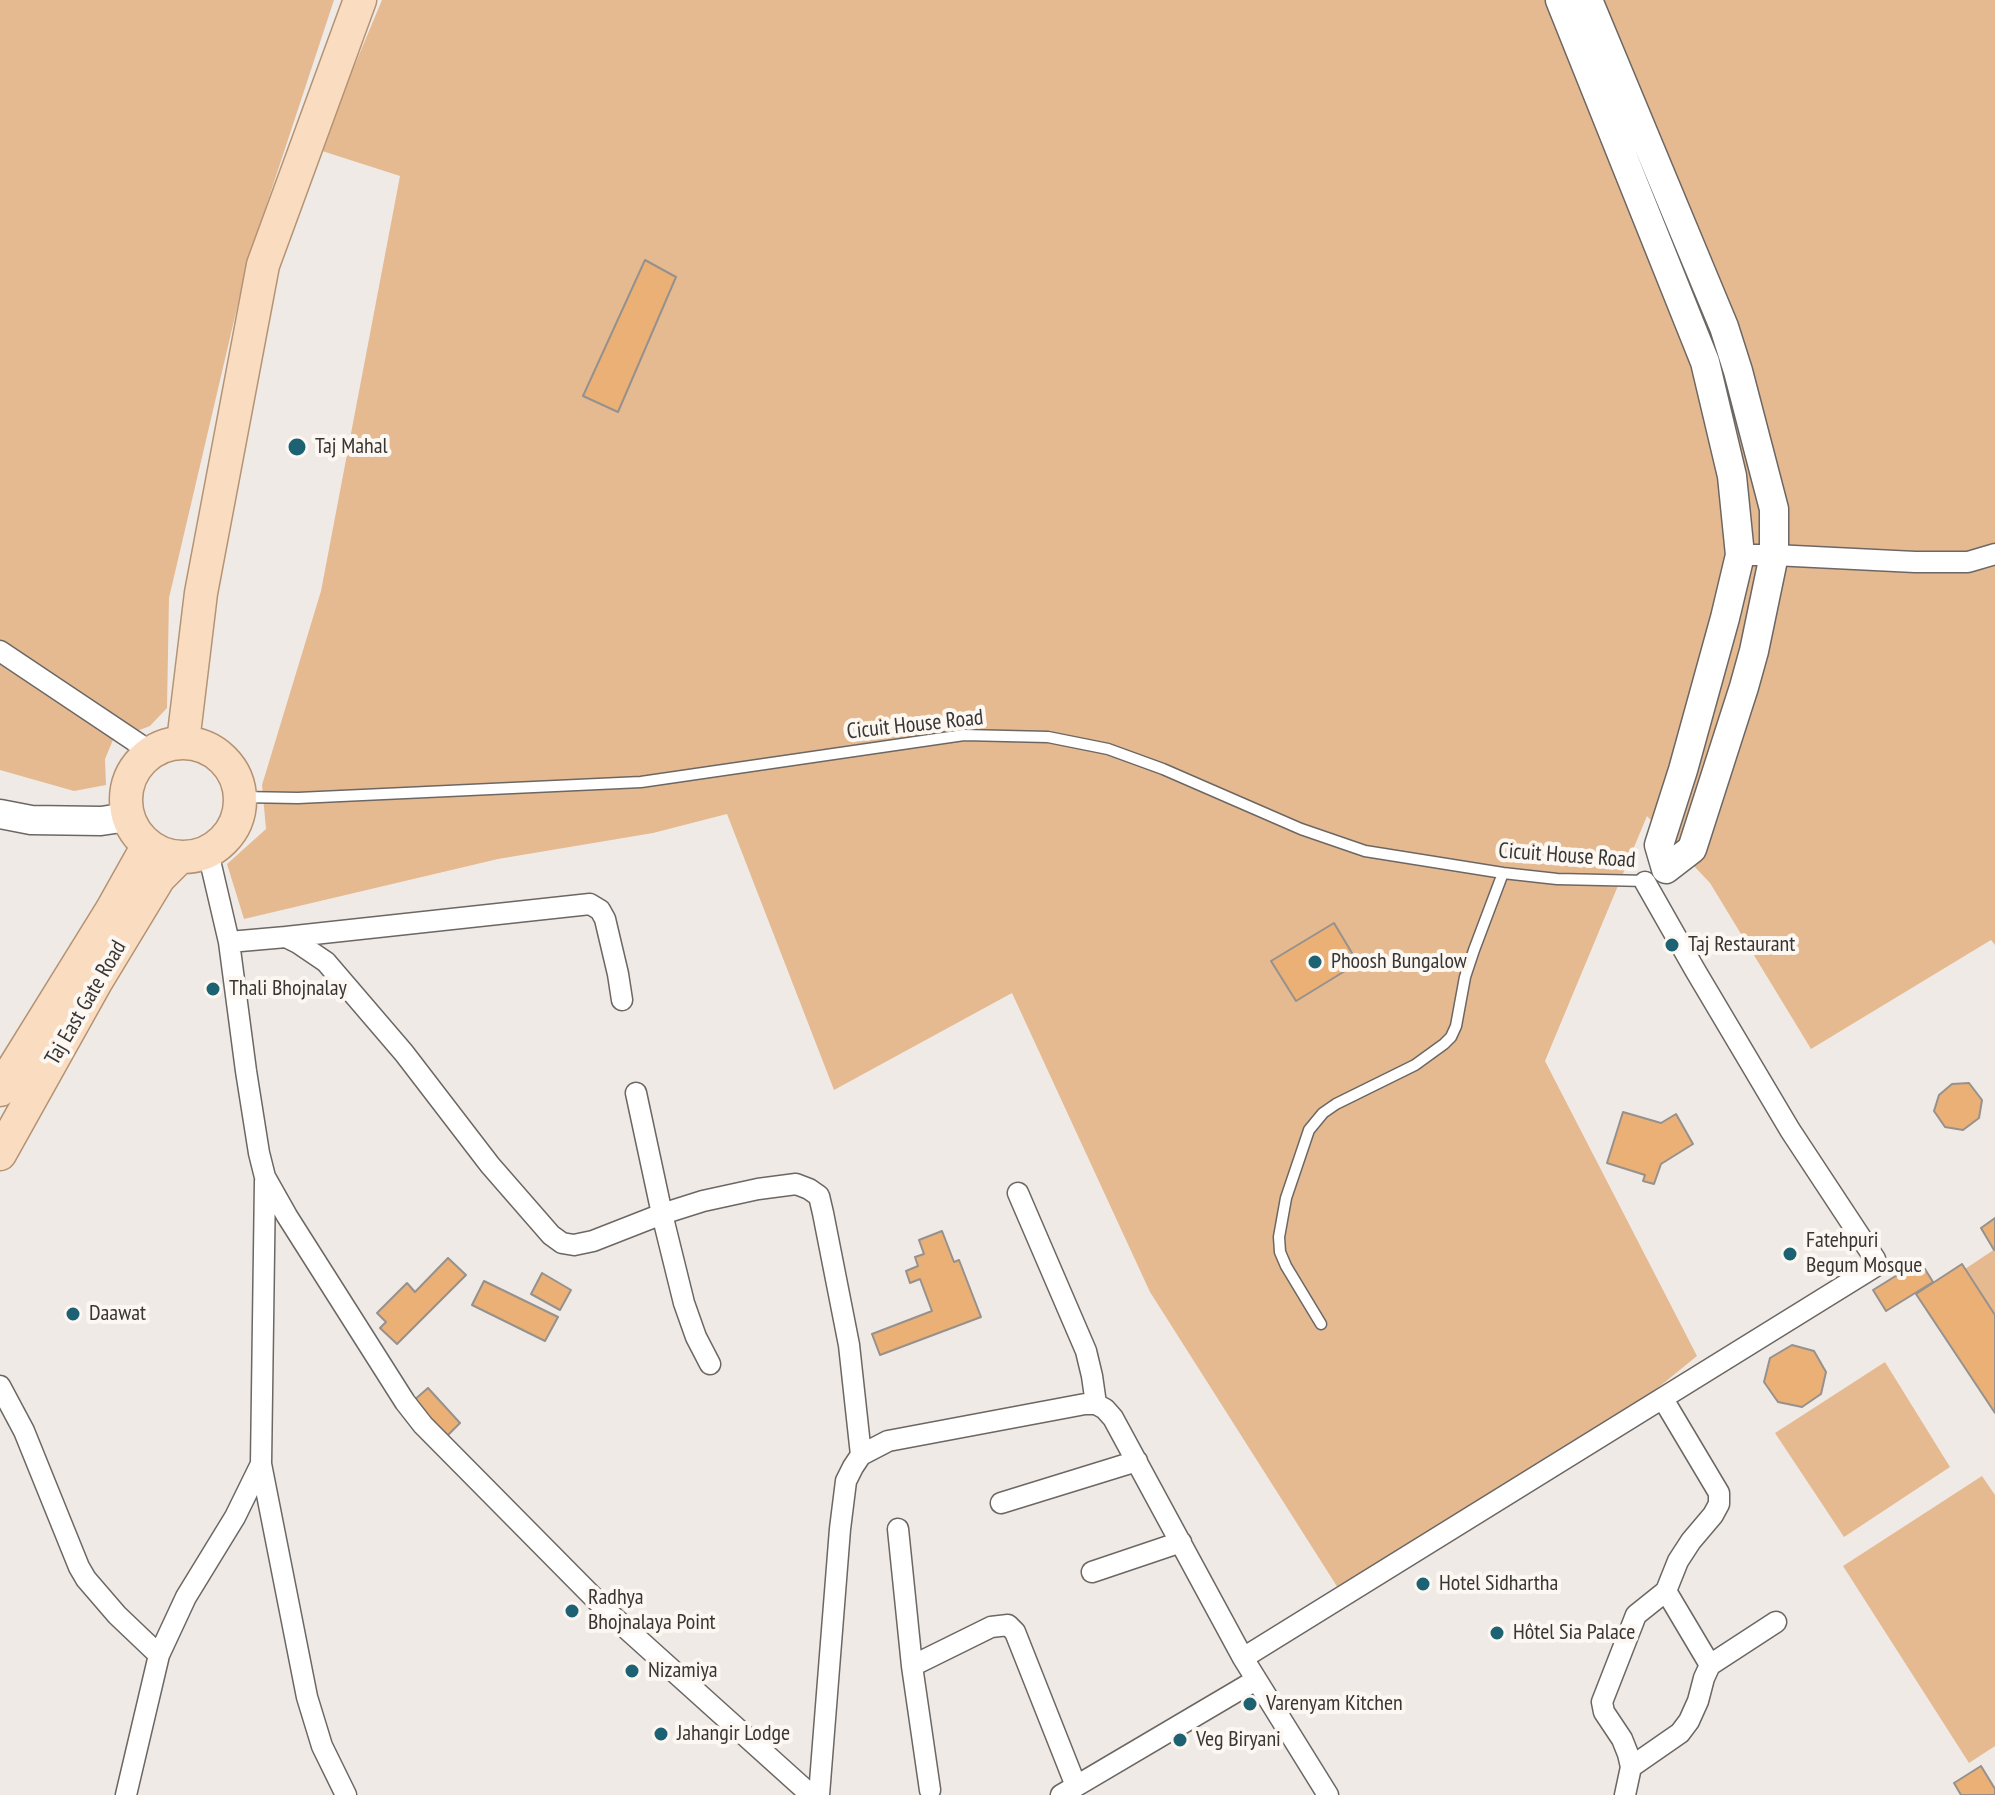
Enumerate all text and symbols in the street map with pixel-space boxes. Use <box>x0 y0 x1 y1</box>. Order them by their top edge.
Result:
place label: Taj Mahal <box>315 434 388 460</box>
marker: Taj Mahal <box>286 436 308 458</box>
street label: Cicuit House Road <box>845 705 985 745</box>
street label: Cicuit House Road <box>1498 838 1636 874</box>
place label: Taj Restaurant <box>1688 932 1795 958</box>
street label: Taj East Gate Road <box>40 936 132 1070</box>
marker: Taj Restaurant <box>1663 936 1681 954</box>
place label: Phoosh Bungalow <box>1331 949 1467 975</box>
marker: Phoosh Bungalow <box>1306 953 1324 971</box>
place label: Thali Bhojnalay <box>229 976 347 1002</box>
marker: Thali Bhojnalay <box>204 980 222 998</box>
place label: Fatehpuri Begum Mosque <box>1806 1228 1922 1280</box>
marker: Fatehpuri Begum Mosque <box>1781 1245 1799 1263</box>
place label: Daawat <box>89 1301 146 1327</box>
marker: Daawat <box>64 1305 82 1323</box>
place label: Hotel Sidhartha <box>1439 1571 1558 1597</box>
marker: Hotel Sidhartha <box>1414 1575 1432 1593</box>
place label: Radhya Bhojnalaya Point <box>588 1585 716 1636</box>
marker: Radhya Bhojnalaya Point <box>563 1602 581 1620</box>
place label: Hôtel Sia Palace <box>1513 1620 1635 1646</box>
marker: Hôtel Sia Palace <box>1488 1624 1506 1642</box>
place label: Nizamiya <box>648 1658 717 1684</box>
marker: Nizamiya <box>623 1662 641 1680</box>
place label: Varenyam Kitchen <box>1266 1691 1403 1717</box>
marker: Varenyam Kitchen <box>1241 1695 1259 1713</box>
place label: Jahangir Lodge <box>677 1721 790 1747</box>
marker: Jahangir Lodge <box>652 1725 670 1743</box>
place label: Veg Biryani <box>1196 1727 1281 1753</box>
marker: Veg Biryani <box>1171 1731 1189 1749</box>

